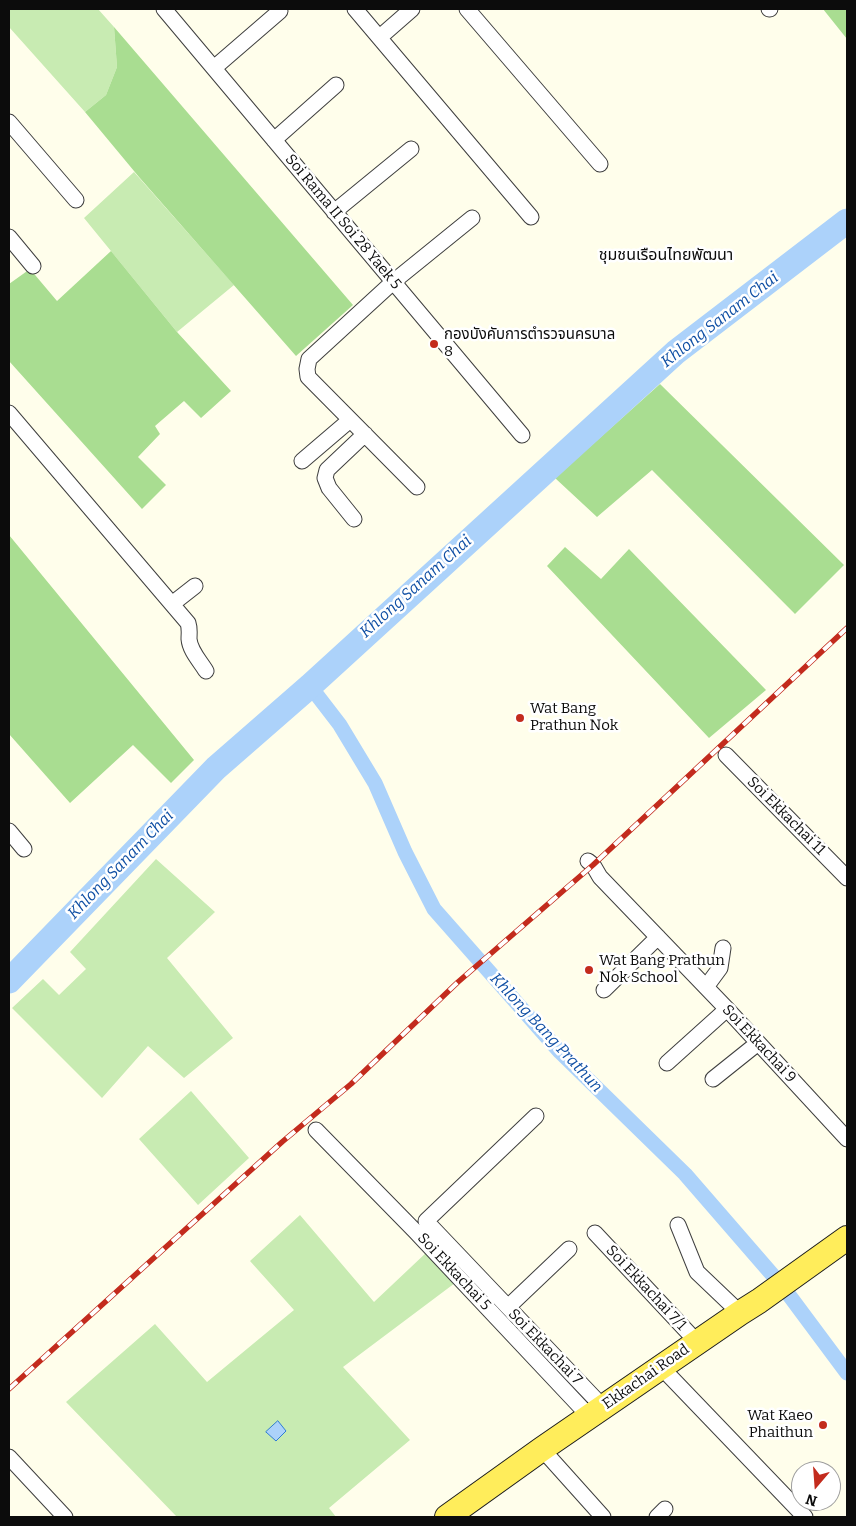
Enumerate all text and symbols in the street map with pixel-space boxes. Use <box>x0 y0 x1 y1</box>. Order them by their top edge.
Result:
street label: Soi Rama II Soi 28 Yaek 5 <box>281 151 405 293</box>
district label: ชุมชนเรือนไทยพัฒนา <box>599 246 733 266</box>
water label: Khlong Sanam Chai <box>658 268 782 372</box>
place label: กองบังคับการตำรวจนครบาล 8 <box>444 326 615 361</box>
marker: กองบังคับการตำรวจนครบาล 8 <box>428 338 440 350</box>
water label: Khlong Sanam Chai <box>356 532 476 642</box>
place label: Wat Bang Prathun Nok <box>530 700 618 735</box>
marker: Wat Bang Prathun Nok <box>514 712 526 724</box>
street label: Soi Ekkachai 11 <box>743 773 829 859</box>
water label: Khlong Sanam Chai <box>64 807 178 923</box>
place label: Wat Bang Prathun Nok School <box>599 952 725 987</box>
marker: Wat Bang Prathun Nok School <box>583 964 595 976</box>
water label: Khlong Bang Prathun <box>486 969 606 1097</box>
street label: Soi Ekkachai 9 <box>718 1001 800 1087</box>
street label: Soi Ekkachai 5 <box>414 1230 494 1314</box>
street label: Soi Ekkachai 7/1 <box>602 1242 690 1334</box>
street label: Soi Ekkachai 7 <box>504 1305 586 1389</box>
street label: Ekkachai Road <box>599 1341 693 1413</box>
place label: Wat Kaeo Phaithun <box>747 1407 813 1442</box>
marker: Wat Kaeo Phaithun <box>817 1419 829 1431</box>
north arrow <box>791 1461 841 1511</box>
text: N <box>804 1490 819 1510</box>

